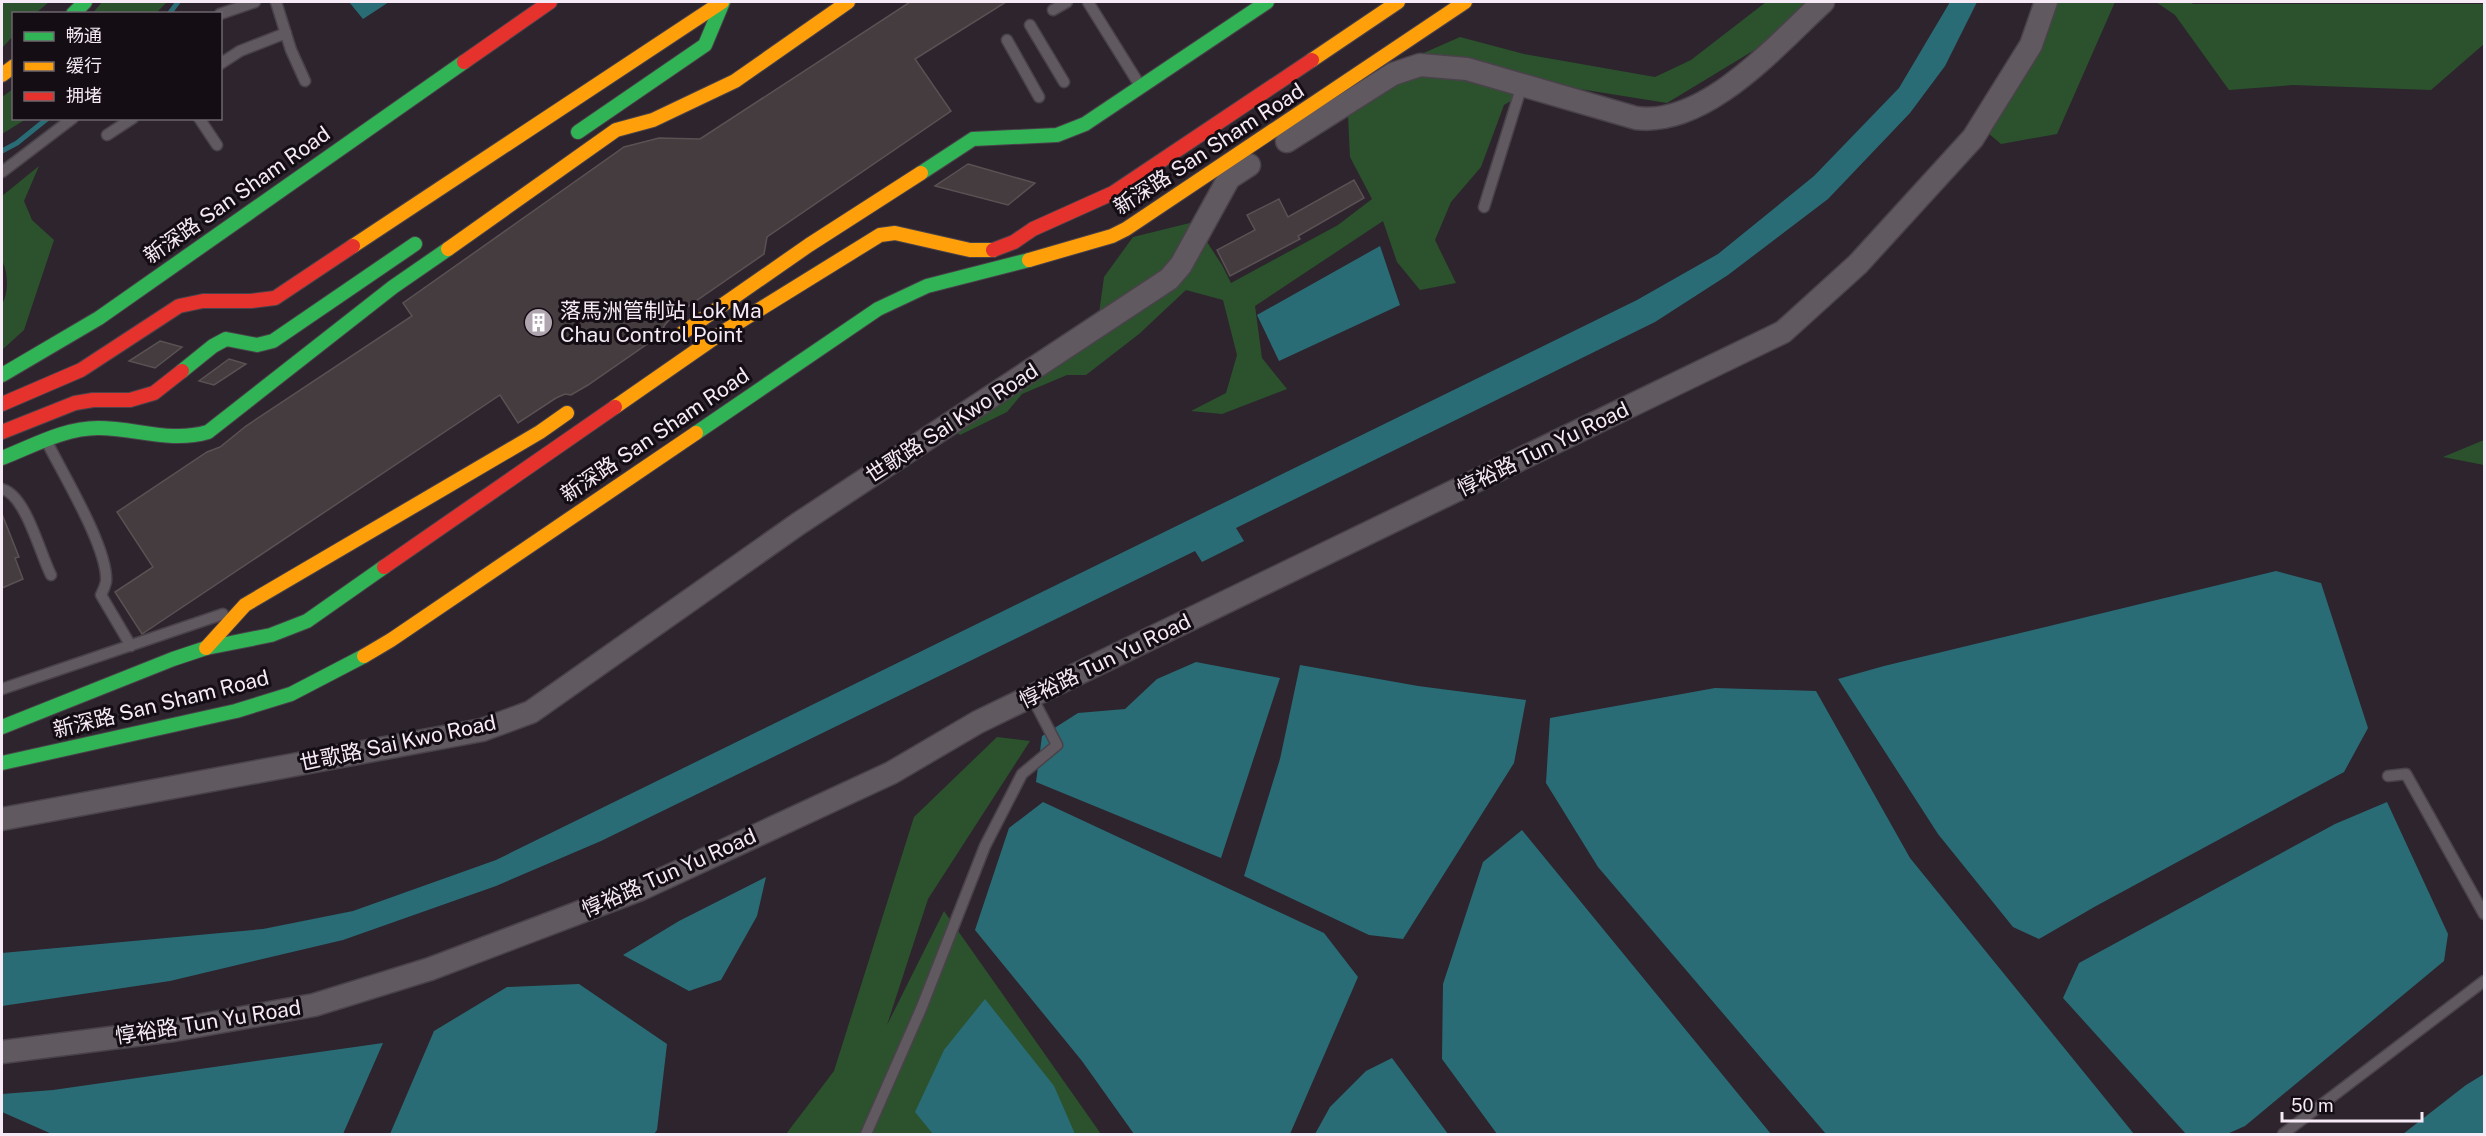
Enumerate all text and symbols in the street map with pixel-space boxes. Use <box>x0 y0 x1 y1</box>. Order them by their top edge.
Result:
legend <box>12 12 222 120</box>
text: 畅通 <box>66 25 102 46</box>
text: 缓行 <box>66 55 102 76</box>
street label: 新深路 San Sham Road <box>1109 78 1308 219</box>
text: 拥堵 <box>66 85 102 106</box>
street label: 新深路 San Sham Road <box>139 121 335 268</box>
place label: 落馬洲管制站 Lok Ma Chau Control Point <box>560 298 762 347</box>
building icon: 落馬洲管制站 Lok Ma Chau Control Point <box>523 307 555 339</box>
street label: 世歌路 Sai Kwo Road <box>861 358 1042 488</box>
street label: 新深路 San Sham Road <box>556 362 754 507</box>
street label: 惇裕路 Tun Yu Road <box>1453 396 1633 501</box>
street label: 惇裕路 Tun Yu Road <box>1015 608 1195 713</box>
street label: 新深路 San Sham Road <box>50 665 271 742</box>
street label: 世歌路 Sai Kwo Road <box>297 709 498 776</box>
street label: 惇裕路 Tun Yu Road <box>578 823 760 922</box>
street label: 惇裕路 Tun Yu Road <box>113 994 303 1049</box>
scale bar <box>2282 1085 2422 1123</box>
text: 50 m <box>2291 1095 2334 1116</box>

